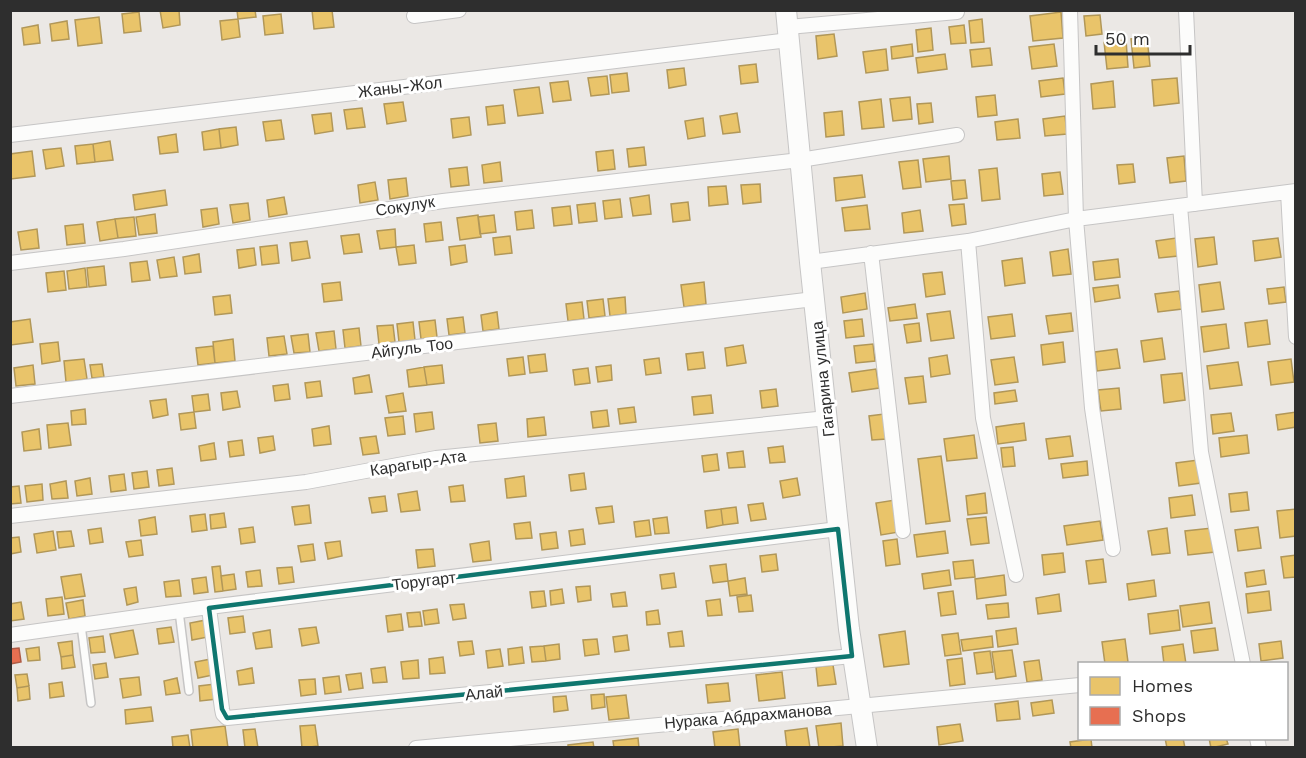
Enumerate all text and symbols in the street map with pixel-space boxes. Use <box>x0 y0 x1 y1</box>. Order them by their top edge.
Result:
scale bar <box>1096 18 1190 56</box>
text: 50 m <box>1105 28 1150 49</box>
street label: Жаны-Жол <box>357 72 443 102</box>
street label: Сокулук <box>374 192 437 220</box>
street label: Гагарина улица <box>807 320 839 438</box>
street label: Айгуль Тоо <box>370 334 454 362</box>
street label: Карагыр-Ата <box>369 446 467 480</box>
street label: Торугарт <box>391 568 458 594</box>
legend <box>1078 662 1288 740</box>
text: Homes <box>1132 675 1193 696</box>
street label: Алай <box>464 682 504 704</box>
street label: Нурака Абдрахманова <box>663 699 833 733</box>
text: Shops <box>1132 705 1186 726</box>

